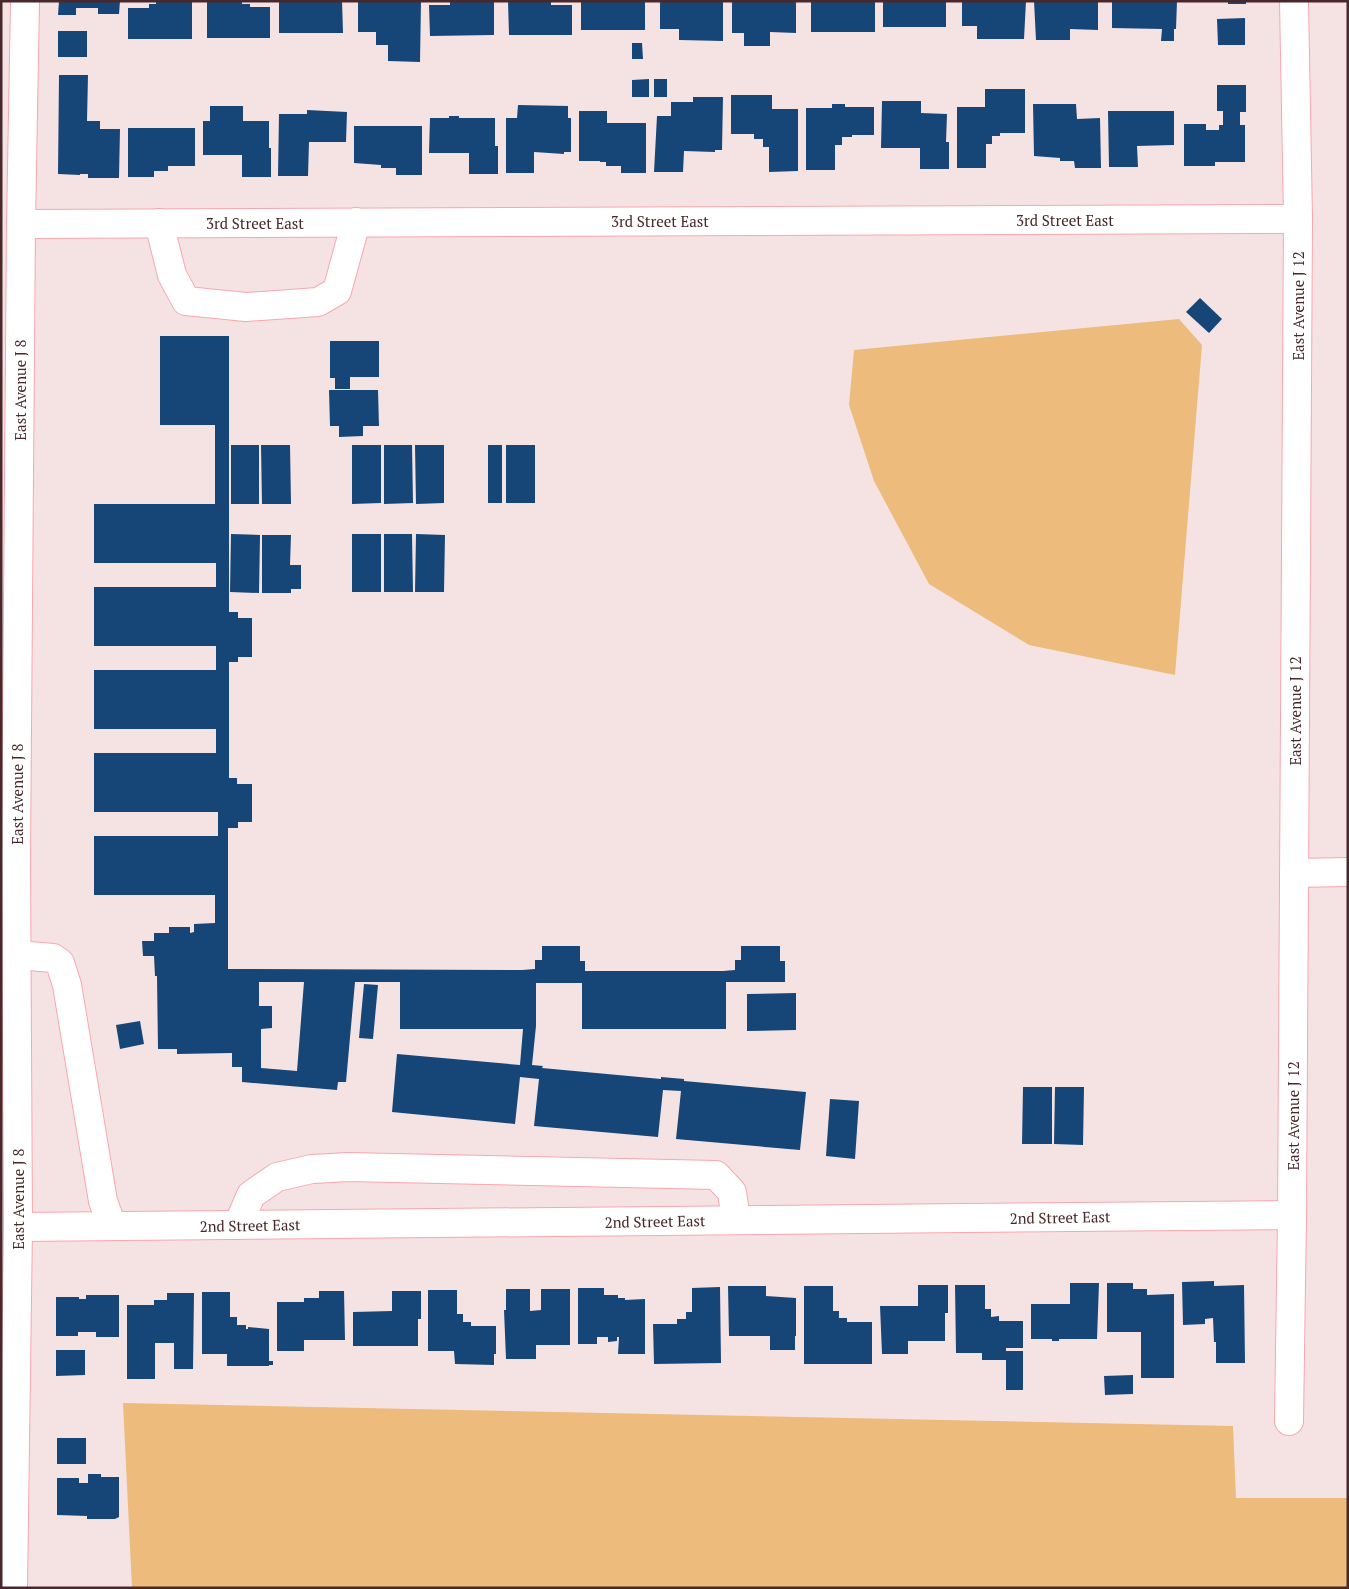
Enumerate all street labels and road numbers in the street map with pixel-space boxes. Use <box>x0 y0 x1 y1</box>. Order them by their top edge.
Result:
street label: 3rd Street East <box>1016 210 1114 230</box>
street label: 3rd Street East <box>611 211 709 231</box>
street label: 3rd Street East <box>206 213 304 233</box>
street label: East Avenue J 12 <box>1288 251 1308 361</box>
street label: East Avenue J 8 <box>10 339 30 441</box>
street label: East Avenue J 12 <box>1285 656 1305 766</box>
street label: East Avenue J 8 <box>7 743 27 845</box>
street label: East Avenue J 12 <box>1283 1061 1303 1171</box>
street label: East Avenue J 8 <box>8 1148 28 1250</box>
street label: 2nd Street East <box>1009 1206 1111 1228</box>
street label: 2nd Street East <box>604 1210 706 1232</box>
street label: 2nd Street East <box>199 1214 301 1236</box>

